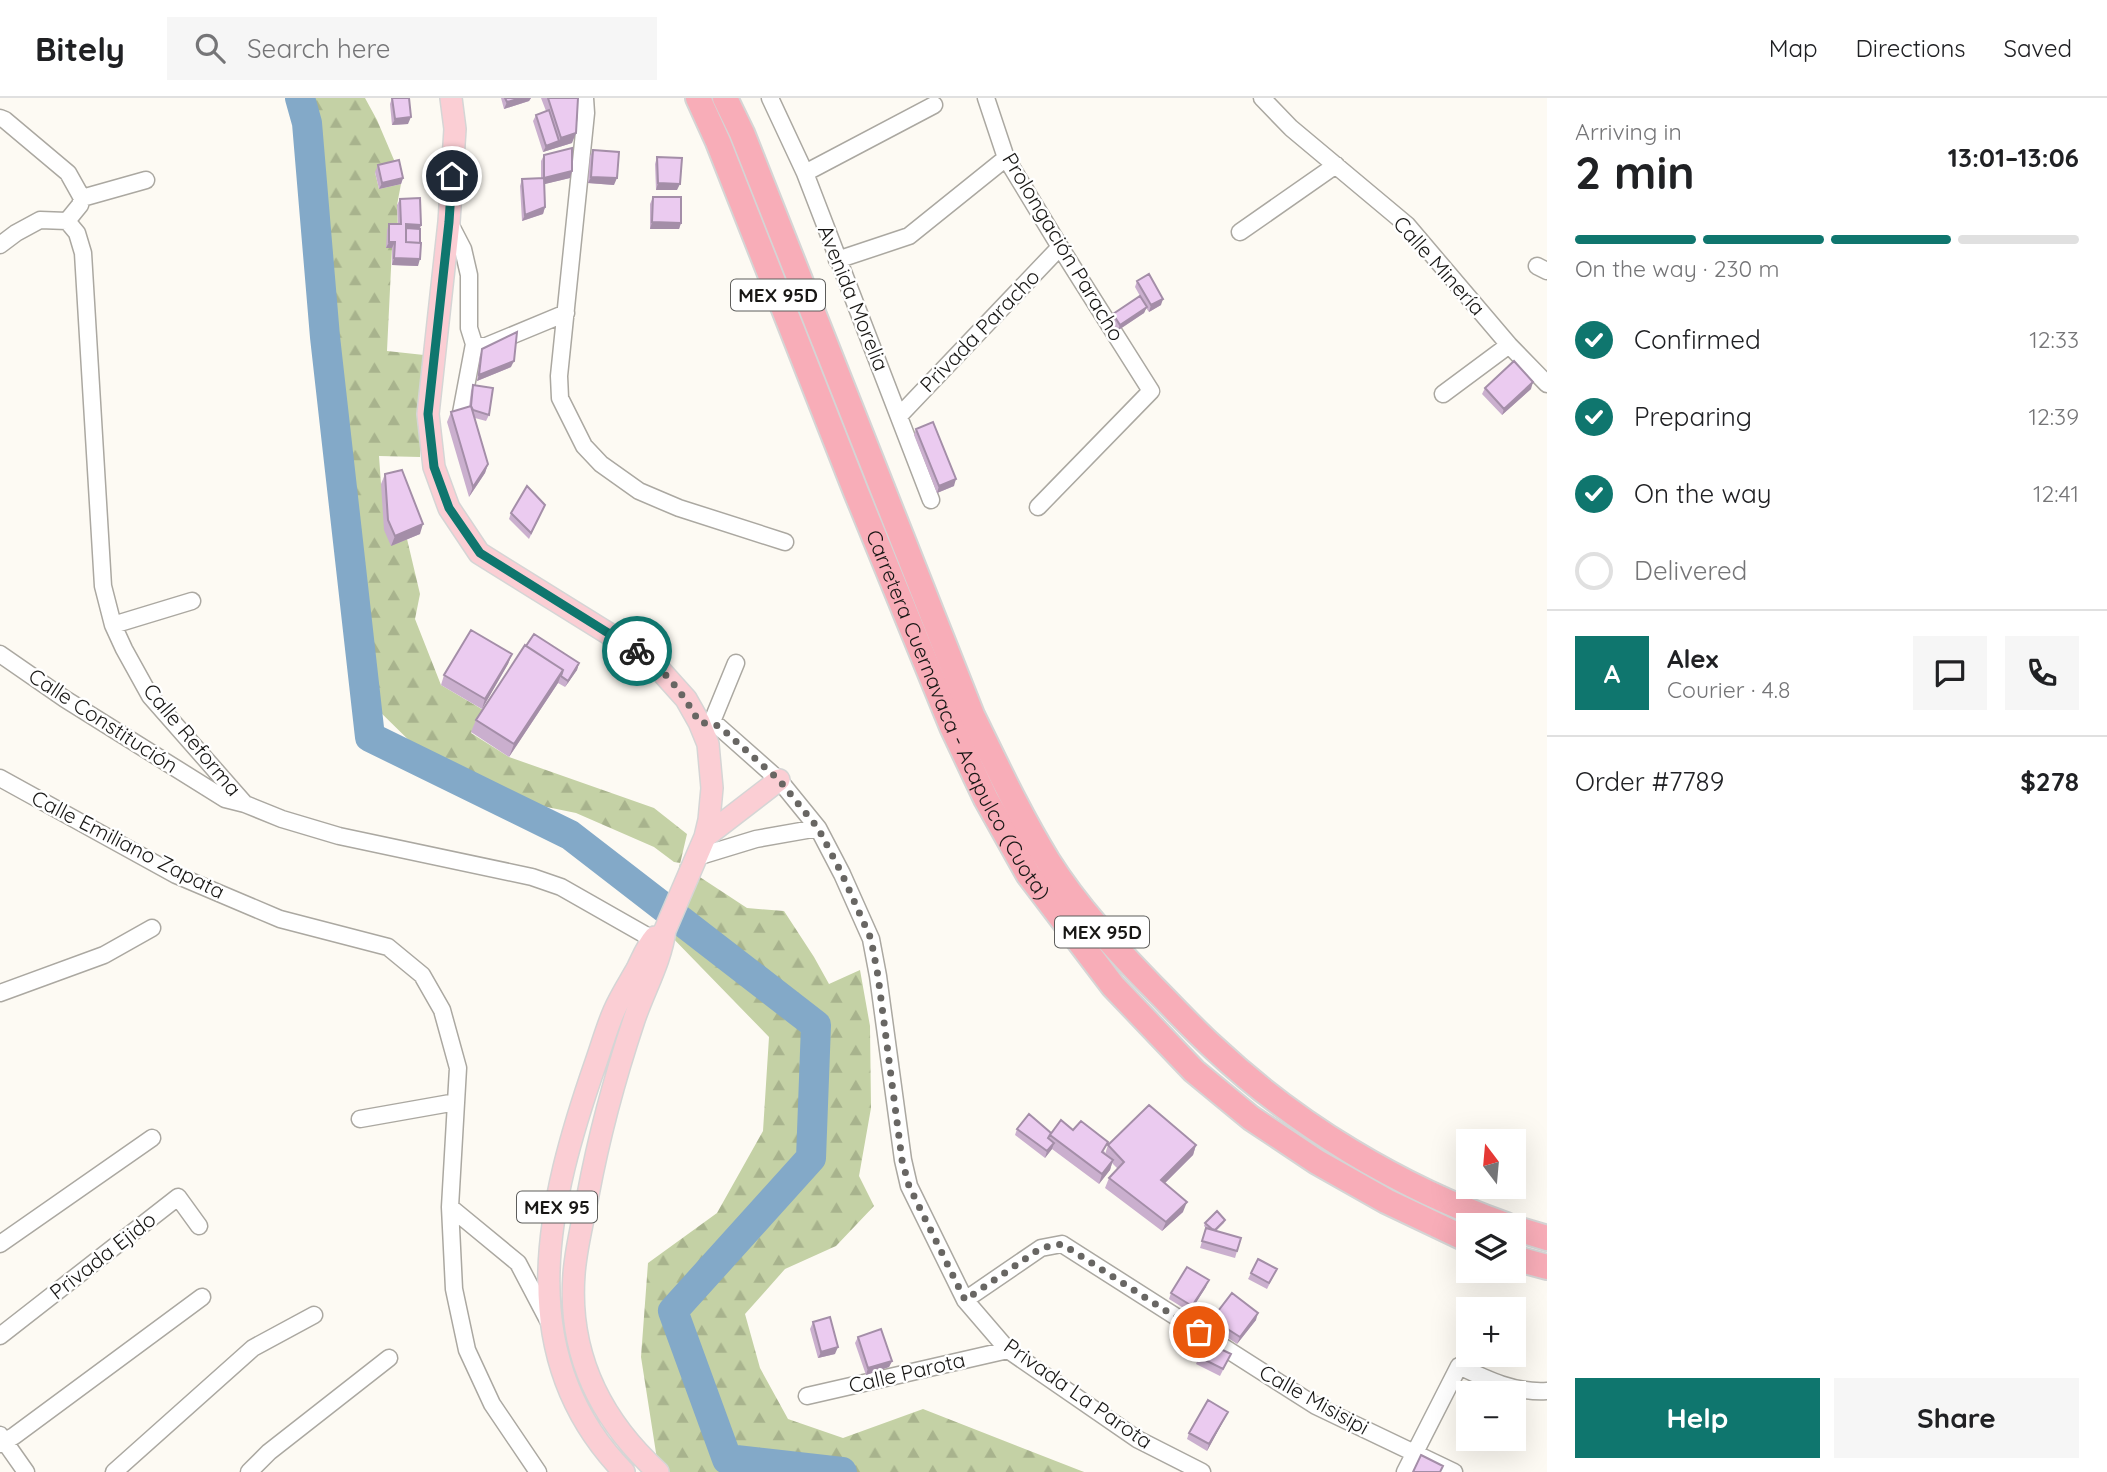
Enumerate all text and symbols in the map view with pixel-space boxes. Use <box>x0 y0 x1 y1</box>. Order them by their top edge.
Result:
search box <box>167 17 657 80</box>
text: Bitely <box>35 28 125 69</box>
icon: search <box>191 29 229 67</box>
text: Search here <box>247 32 391 65</box>
text: Map <box>1769 33 1818 63</box>
text: Directions <box>1856 33 1966 63</box>
text: Saved <box>2004 33 2072 63</box>
text: Arriving in <box>1575 117 1682 146</box>
text: 13:01–13:06 <box>1948 141 2079 174</box>
text: 2 min <box>1575 143 1695 201</box>
pin <box>422 146 482 206</box>
street label: Prolongación Paracho <box>997 148 1130 345</box>
icon: home <box>433 157 471 195</box>
street label: Calle Minería <box>1388 210 1491 320</box>
street label: Avenida Morelia <box>813 221 895 374</box>
text: On the way · 230 m <box>1575 254 1780 283</box>
street label: Privada Paracho <box>914 263 1045 397</box>
road number: MEX 95D <box>731 280 825 310</box>
icon: check <box>1575 321 1613 359</box>
text: Confirmed <box>1634 323 1761 356</box>
text: 12:33 <box>2029 325 2079 354</box>
icon: check <box>1575 398 1613 436</box>
text: Preparing <box>1634 400 1752 433</box>
text: 12:39 <box>2029 402 2079 431</box>
icon: check <box>1575 475 1613 513</box>
text: On the way <box>1634 477 1772 510</box>
text: 12:41 <box>2033 479 2079 508</box>
street label: Carretera Cuernavaca - Acapulco (Cuota) <box>861 526 1057 905</box>
text: Delivered <box>1634 554 1747 587</box>
courier <box>602 616 672 686</box>
icon: bike <box>618 632 656 670</box>
button: chat <box>1913 636 1987 710</box>
button: phone <box>2005 636 2079 710</box>
text: Alex <box>1667 642 1718 675</box>
text: A <box>1604 657 1620 690</box>
street label: Calle Constitución <box>24 662 183 778</box>
text: Courier · 4.8 <box>1667 675 1790 704</box>
street label: Calle Reforma <box>138 678 247 801</box>
text: Order #7789 <box>1575 765 1724 798</box>
text: $278 <box>2020 765 2079 798</box>
street label: Calle Emiliano Zapata <box>28 784 229 904</box>
road number: MEX 95D <box>1055 916 1149 947</box>
north arrow <box>1456 1129 1526 1199</box>
map controls <box>1456 1129 1526 1451</box>
road number: MEX 95 <box>517 1191 597 1222</box>
street label: Privada Ejido <box>44 1206 161 1305</box>
button: layers <box>1456 1213 1526 1283</box>
button: + <box>1456 1297 1526 1367</box>
pin <box>1169 1302 1229 1362</box>
icon: bag <box>1180 1313 1218 1351</box>
street label: Privada La Parota <box>999 1332 1158 1454</box>
street label: Calle Parota <box>846 1346 968 1398</box>
street label: Calle Misisipi <box>1255 1358 1374 1440</box>
button: Help <box>1575 1378 1820 1458</box>
button: Share <box>1834 1378 2079 1458</box>
button: − <box>1456 1381 1526 1451</box>

